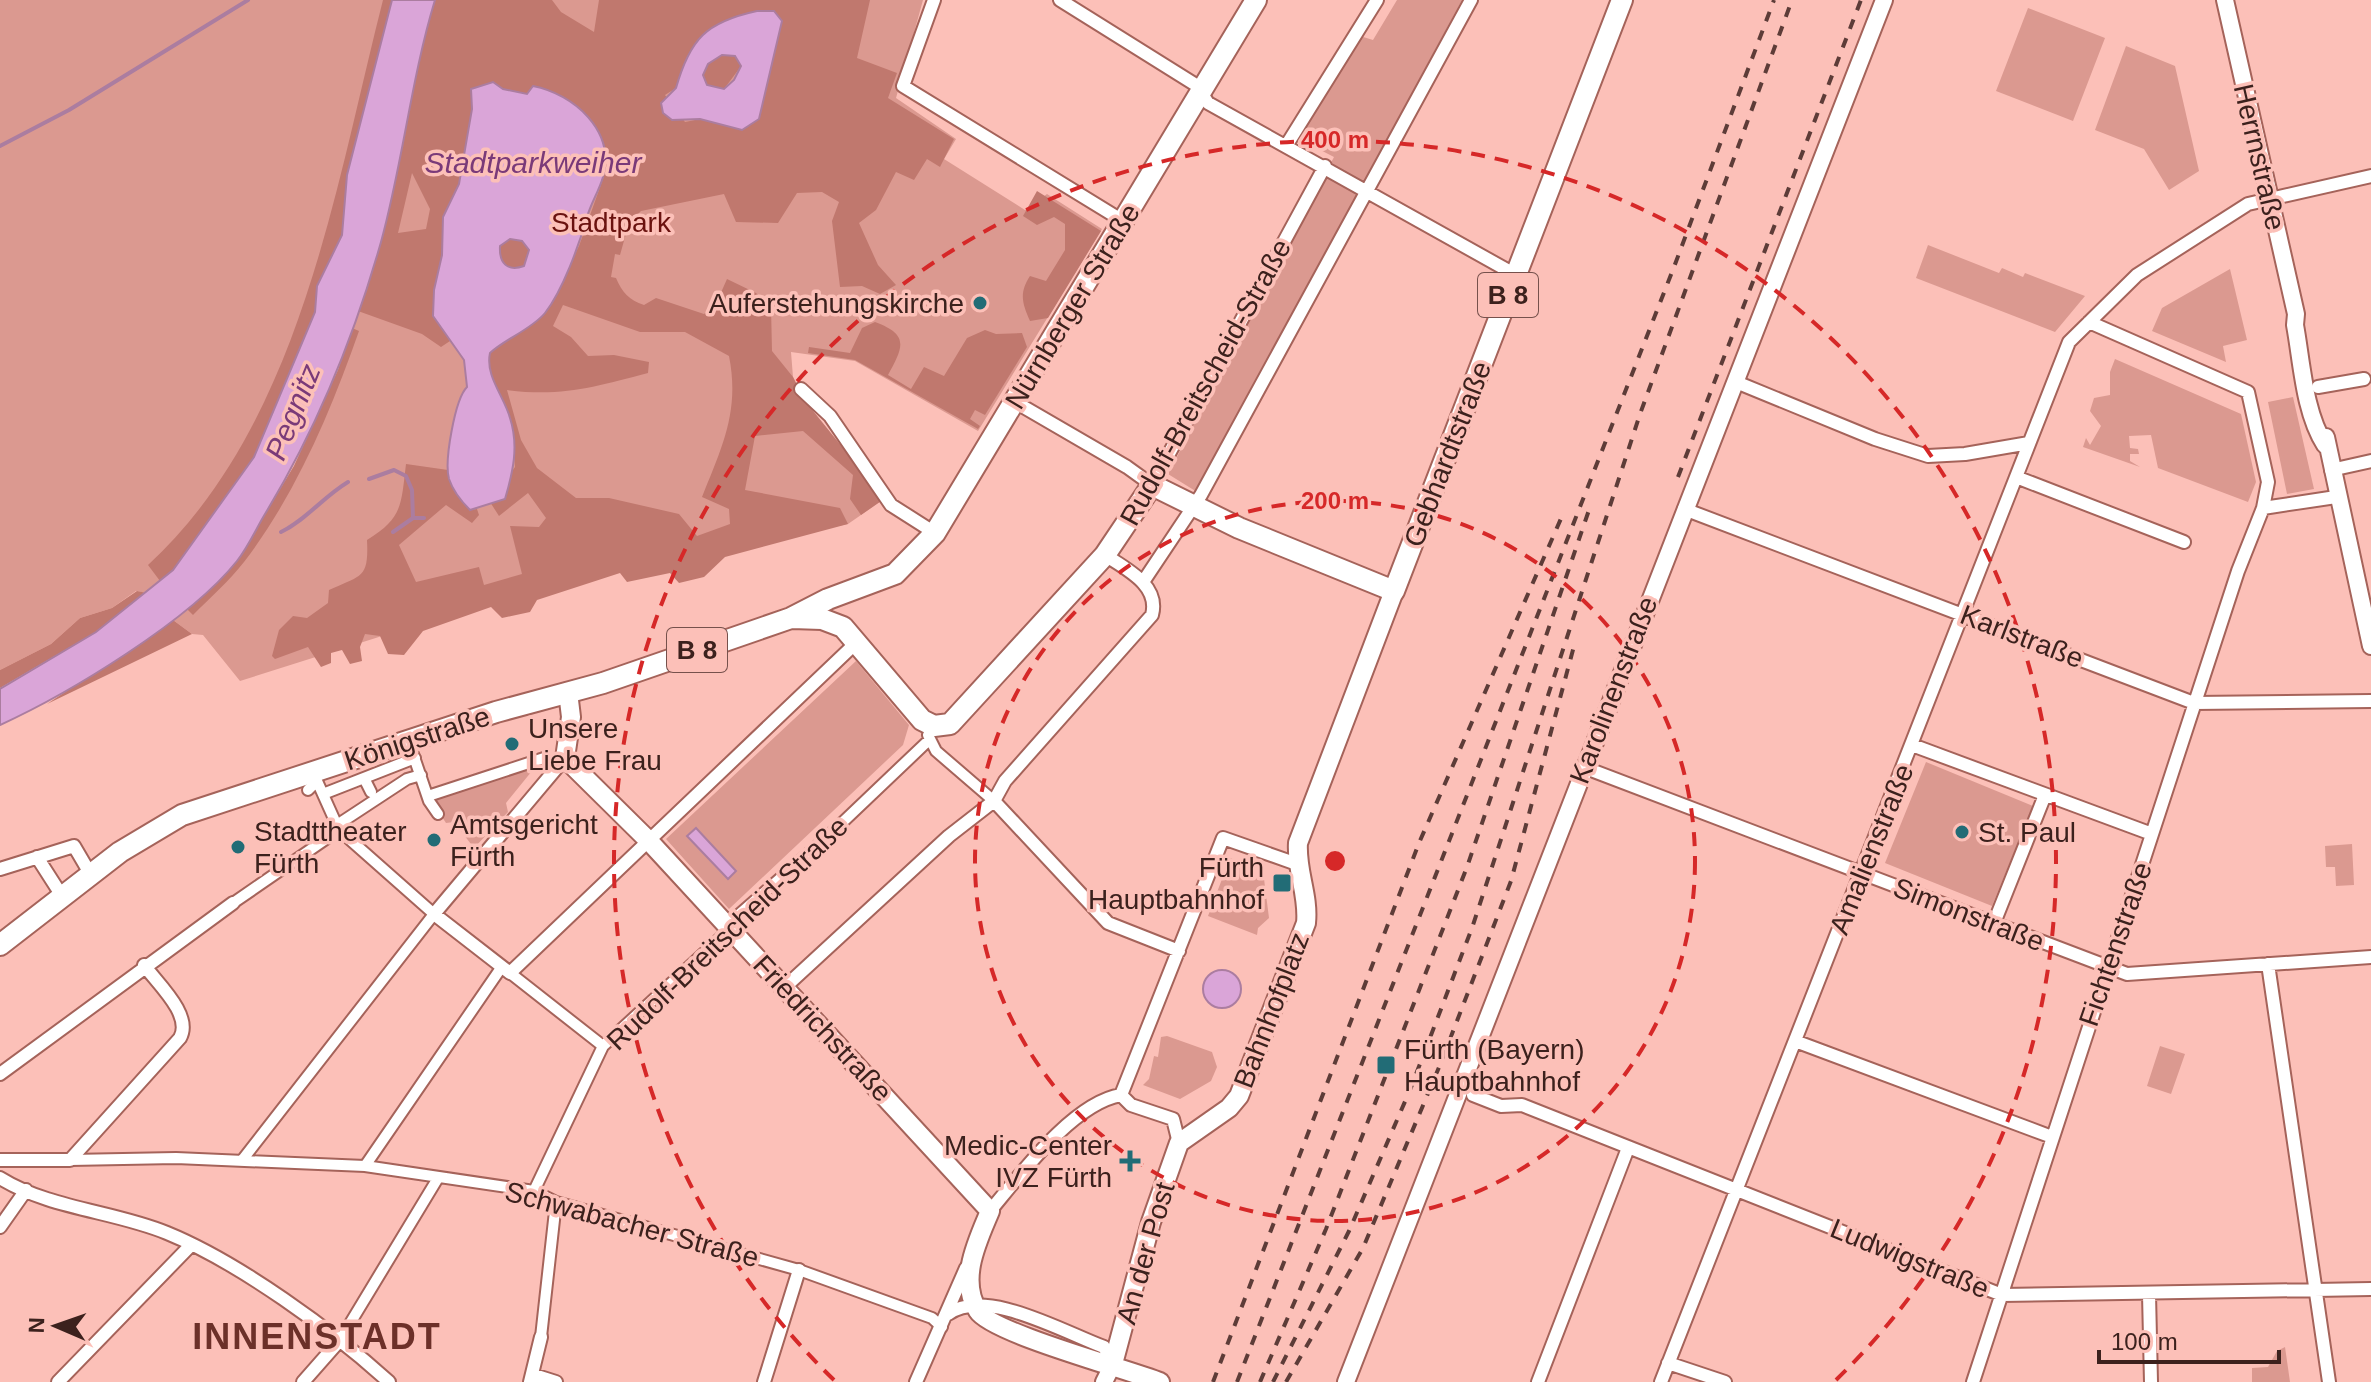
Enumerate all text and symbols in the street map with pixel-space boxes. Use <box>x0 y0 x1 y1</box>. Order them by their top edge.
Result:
street label: Herrnstraße <box>2228 81 2291 233</box>
text: 400 m <box>1301 126 1369 153</box>
water label: Stadtparkweiher <box>425 146 642 179</box>
street label: Nürnberger Straße <box>999 198 1146 414</box>
park label: Stadtpark <box>551 207 672 238</box>
street label: Rudolf-Breitscheid-Straße <box>1114 234 1297 531</box>
road number: B 8 <box>1478 273 1538 317</box>
place label: Auferstehungskirche <box>709 288 964 319</box>
marker: Auferstehungskirche <box>971 294 989 312</box>
street label: Gebhardtstraße <box>1398 357 1497 551</box>
water label: Pegnitz <box>258 359 327 464</box>
text: 200 m <box>1301 487 1369 514</box>
street label: Karolinenstraße <box>1564 592 1663 788</box>
street label: Karlstraße <box>1956 599 2088 674</box>
road number: B 8 <box>667 628 727 672</box>
street label: Königstraße <box>341 700 494 777</box>
place label: Unsere Liebe Frau <box>528 713 662 776</box>
marker: Unsere Liebe Frau <box>503 735 521 753</box>
street label: Amalienstraße <box>1823 760 1920 939</box>
place label: Amtsgericht Fürth <box>450 809 598 872</box>
street label: Rudolf-Breitscheid-Straße <box>601 810 854 1056</box>
place label: Stadttheater Fürth <box>254 816 407 879</box>
place label: St. Paul <box>1978 817 2076 848</box>
marker: St. Paul <box>1953 823 1971 841</box>
marker: Amtsgericht Fürth <box>425 831 443 849</box>
marker: Stadttheater Fürth <box>229 838 247 856</box>
centre of rings <box>1321 847 1349 875</box>
place label: Fürth Hauptbahnhof <box>1088 852 1264 915</box>
street label: Fichtenstraße <box>2073 858 2158 1030</box>
marker: Fürth Hauptbahnhof <box>1271 872 1293 894</box>
street label: Simonstraße <box>1889 872 2048 957</box>
street label: Bahnhofplatz <box>1228 928 1315 1092</box>
street label: Friedrichstraße <box>747 949 898 1108</box>
place label: Fürth (Bayern) Hauptbahnhof <box>1404 1034 1585 1097</box>
marker: Fürth (Bayern) Hauptbahnhof <box>1375 1054 1397 1076</box>
place label: Medic-Center IVZ Fürth <box>944 1130 1112 1193</box>
marker: Medic-Center IVZ Fürth <box>1119 1150 1141 1172</box>
street label: Schwabacher Straße <box>502 1176 762 1273</box>
street label: An der Post <box>1110 1178 1181 1328</box>
street label: Ludwigstraße <box>1826 1213 1994 1304</box>
north arrow <box>16 1286 96 1366</box>
scale bar <box>2099 1314 2279 1364</box>
district label: INNENSTADT <box>192 1316 442 1357</box>
text: N <box>24 1317 49 1334</box>
text: 100 m <box>2111 1328 2178 1355</box>

